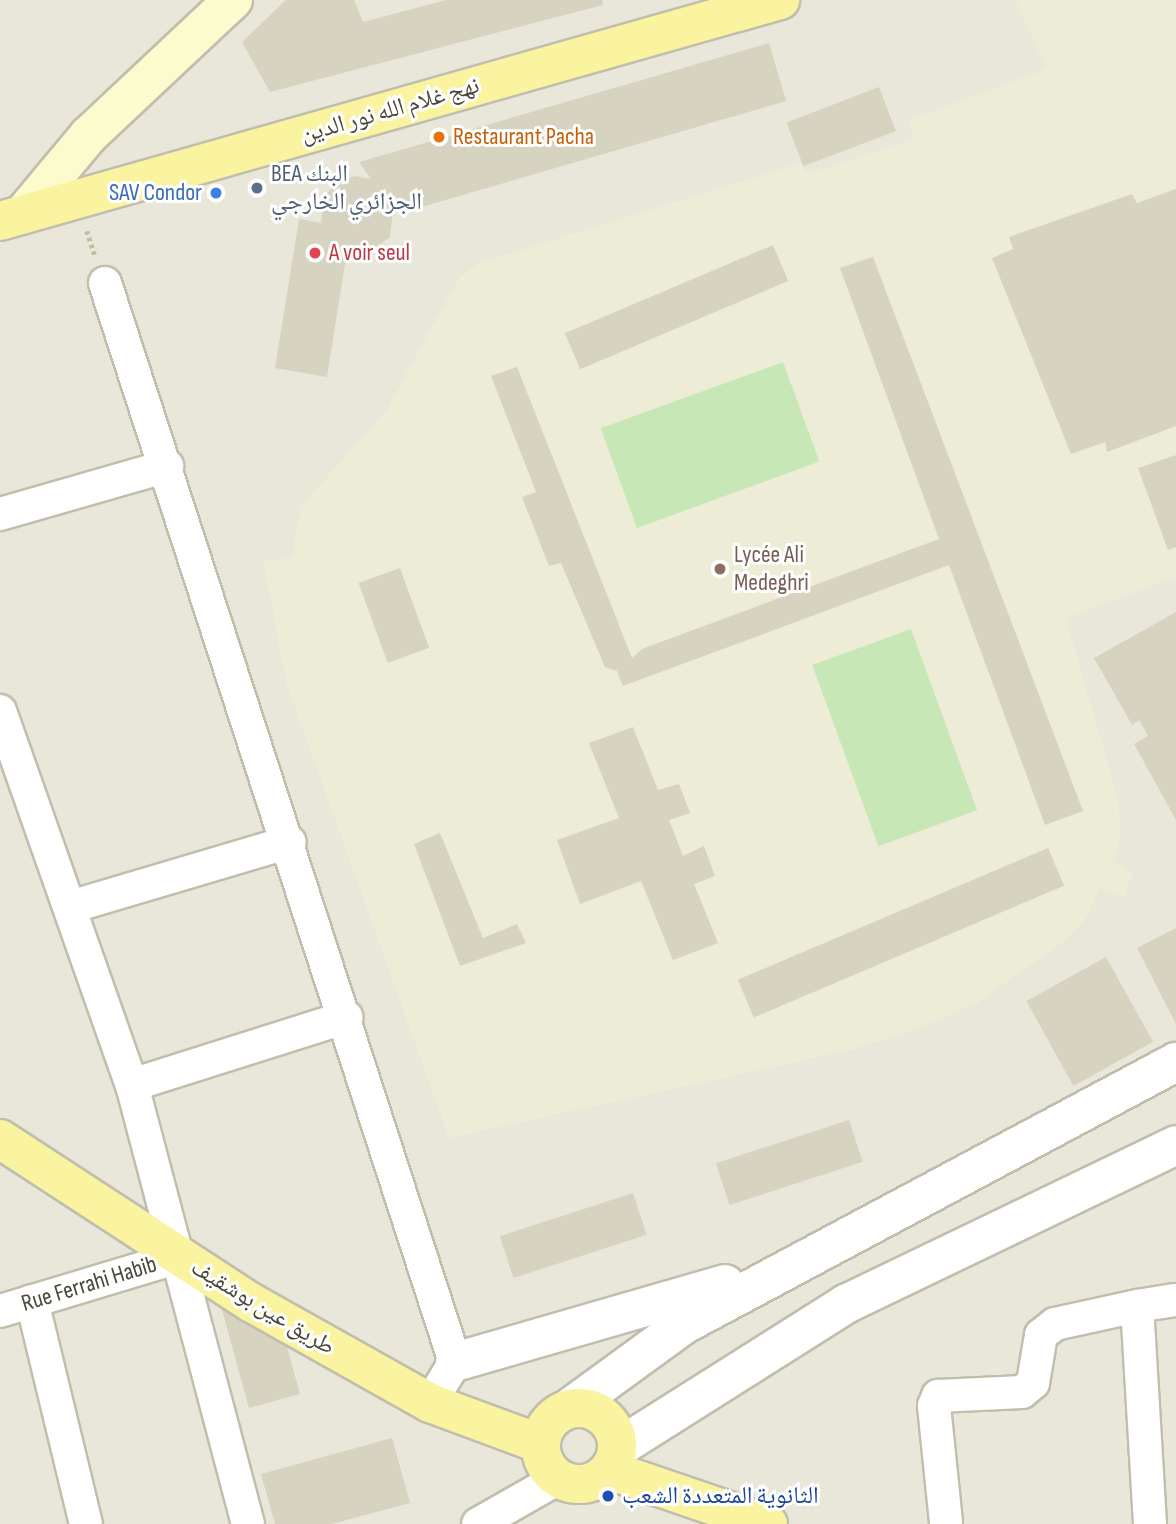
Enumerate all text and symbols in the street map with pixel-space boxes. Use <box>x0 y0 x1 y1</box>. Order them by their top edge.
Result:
street label: نهج غلام الله نور الدين <box>297 71 483 149</box>
place label: Restaurant Pacha <box>453 123 594 151</box>
marker: Restaurant Pacha <box>431 129 447 145</box>
place label: BEA البنك الجزائري الخارجي <box>271 160 422 216</box>
place label: SAV Condor <box>109 179 202 207</box>
marker: BEA البنك الجزائري الخارجي <box>249 180 265 196</box>
marker: SAV Condor <box>208 185 224 201</box>
place label: A voir seul <box>329 239 410 267</box>
marker: A voir seul <box>307 245 323 261</box>
place label: Lycée Ali Medeghri <box>734 541 809 597</box>
marker: Lycée Ali Medeghri <box>712 561 728 577</box>
street label: Rue Ferrahi Habib <box>18 1250 160 1318</box>
street label: طريق عين بوشقيف <box>186 1253 340 1361</box>
place label: الثانوية المتعددة الشعب <box>622 1482 819 1510</box>
marker: الثانوية المتعددة الشعب <box>600 1488 616 1504</box>

